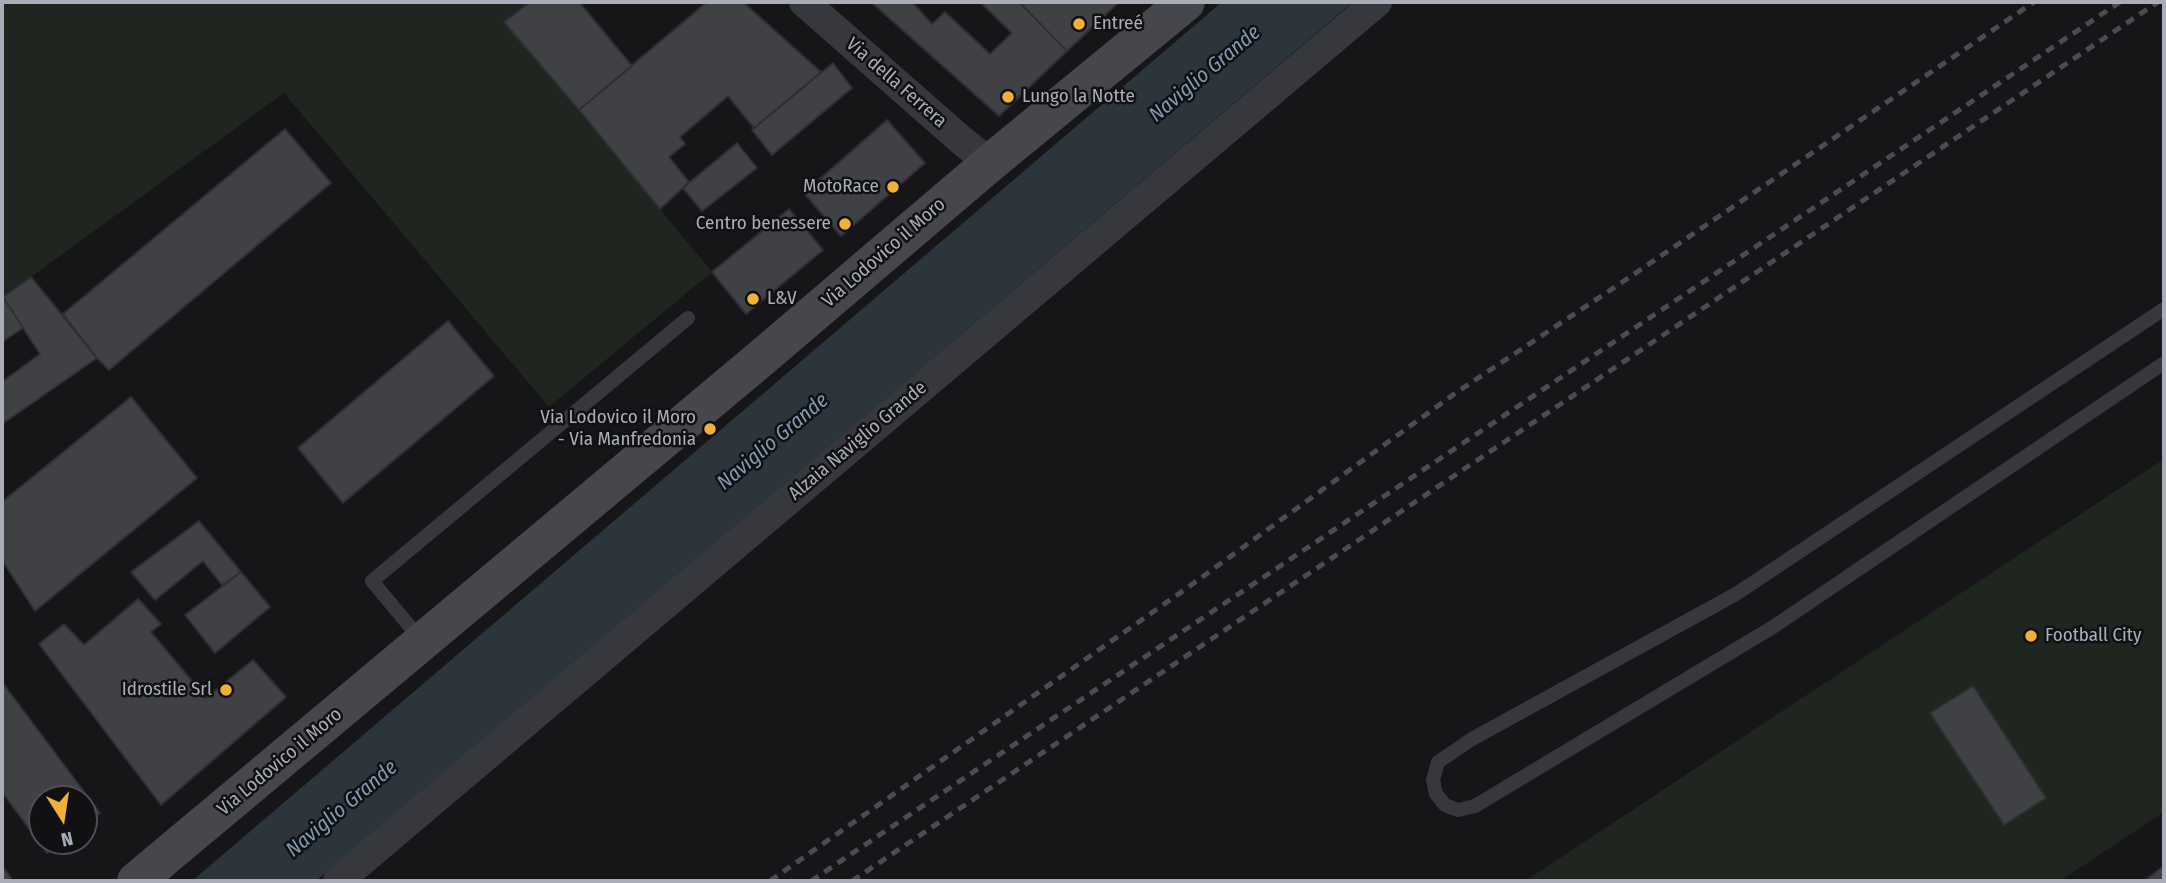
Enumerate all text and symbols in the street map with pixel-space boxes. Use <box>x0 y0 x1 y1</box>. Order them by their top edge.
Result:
place label: Entreé <box>1093 13 1143 35</box>
marker: Entreé <box>1071 16 1087 32</box>
water label: Naviglio Grande <box>1144 20 1266 128</box>
street label: Via della Ferrera <box>841 33 951 133</box>
place label: Lungo la Notte <box>1022 86 1135 108</box>
marker: Lungo la Notte <box>1000 89 1016 105</box>
place label: MotoRace <box>803 176 879 198</box>
marker: MotoRace <box>885 179 901 195</box>
street label: Via Lodovico il Moro <box>818 193 950 313</box>
place label: Centro benessere <box>696 213 831 235</box>
marker: Centro benessere <box>837 216 853 232</box>
place label: L&V <box>767 288 797 310</box>
marker: L&V <box>745 291 761 307</box>
street label: Alzaia Naviglio Grande <box>784 377 932 505</box>
water label: Naviglio Grande <box>712 388 834 496</box>
place label: Via Lodovico il Moro - Via Manfredonia <box>540 407 696 451</box>
marker: Via Lodovico il Moro - Via Manfredonia <box>702 421 718 437</box>
place label: Football City <box>2045 625 2141 647</box>
marker: Football City <box>2023 628 2039 644</box>
place label: Idrostile Srl <box>122 679 212 701</box>
marker: Idrostile Srl <box>218 682 234 698</box>
street label: Via Lodovico il Moro <box>213 703 347 821</box>
water label: Naviglio Grande <box>281 755 403 863</box>
north arrow <box>28 785 98 855</box>
text: N <box>59 827 75 852</box>

